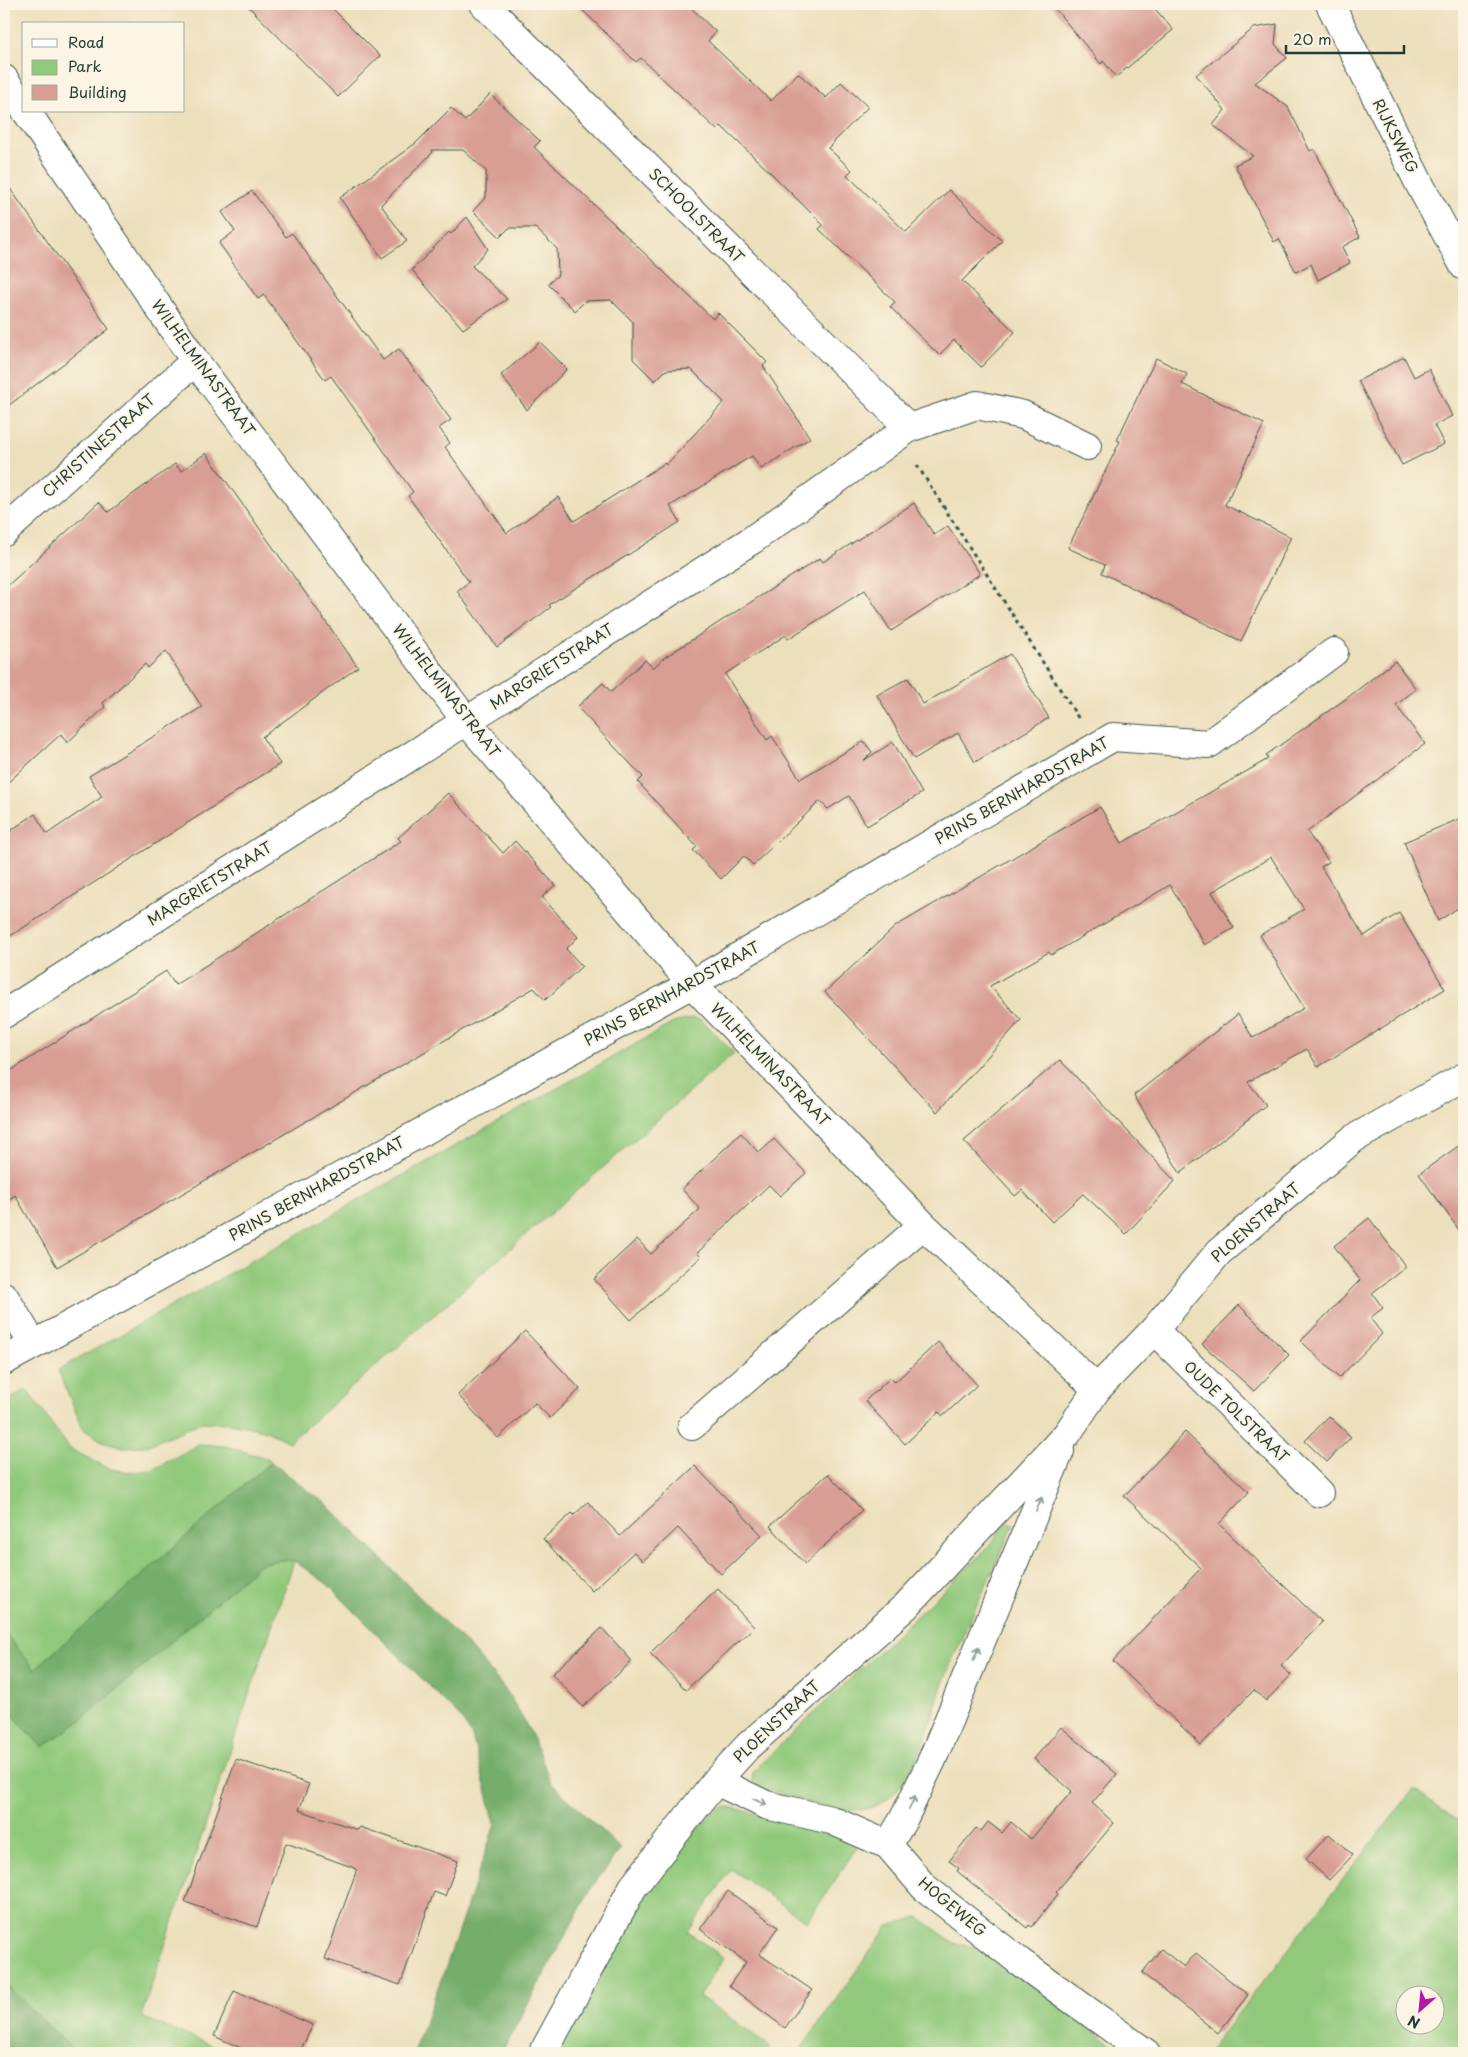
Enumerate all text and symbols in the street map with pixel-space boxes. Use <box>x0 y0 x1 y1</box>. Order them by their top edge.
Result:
legend <box>22 22 185 112</box>
scale bar <box>1286 22 1403 54</box>
text: 20 m <box>1293 27 1332 50</box>
text: Road <box>68 30 104 53</box>
text: Park <box>68 54 102 77</box>
text: Building <box>68 80 127 103</box>
street label: RIJKSWEG <box>1368 94 1425 176</box>
street label: SCHOOLSTRAAT <box>644 162 751 268</box>
street label: WILHELMINASTRAAT <box>147 294 262 440</box>
street label: CHRISTINESTRAAT <box>36 387 160 502</box>
street label: MARGRIETSTRAAT <box>485 617 618 714</box>
street label: WILHELMINASTRAAT <box>388 618 507 762</box>
street label: PRINS BERNHARDSTRAAT <box>930 730 1113 849</box>
street label: MARGRIETSTRAAT <box>142 835 277 930</box>
street label: PRINS BERNHARDSTRAAT <box>579 934 764 1051</box>
street label: WILHELMINASTRAAT <box>706 997 836 1131</box>
street label: PRINS BERNHARDSTRAAT <box>224 1129 409 1246</box>
street label: PLOENSTRAAT <box>1205 1176 1305 1267</box>
street label: OUDE TOLSTRAAT <box>1179 1355 1295 1468</box>
one-way arrow <box>1034 1497 1044 1512</box>
one-way arrow <box>972 1647 982 1662</box>
street label: PLOENSTRAAT <box>727 1674 825 1767</box>
one-way arrow <box>907 1796 917 1811</box>
one-way arrow <box>752 1798 767 1807</box>
street label: HOGEWEG <box>914 1871 992 1941</box>
north arrow <box>1396 1984 1446 2034</box>
text: N <box>1404 2010 1424 2034</box>

